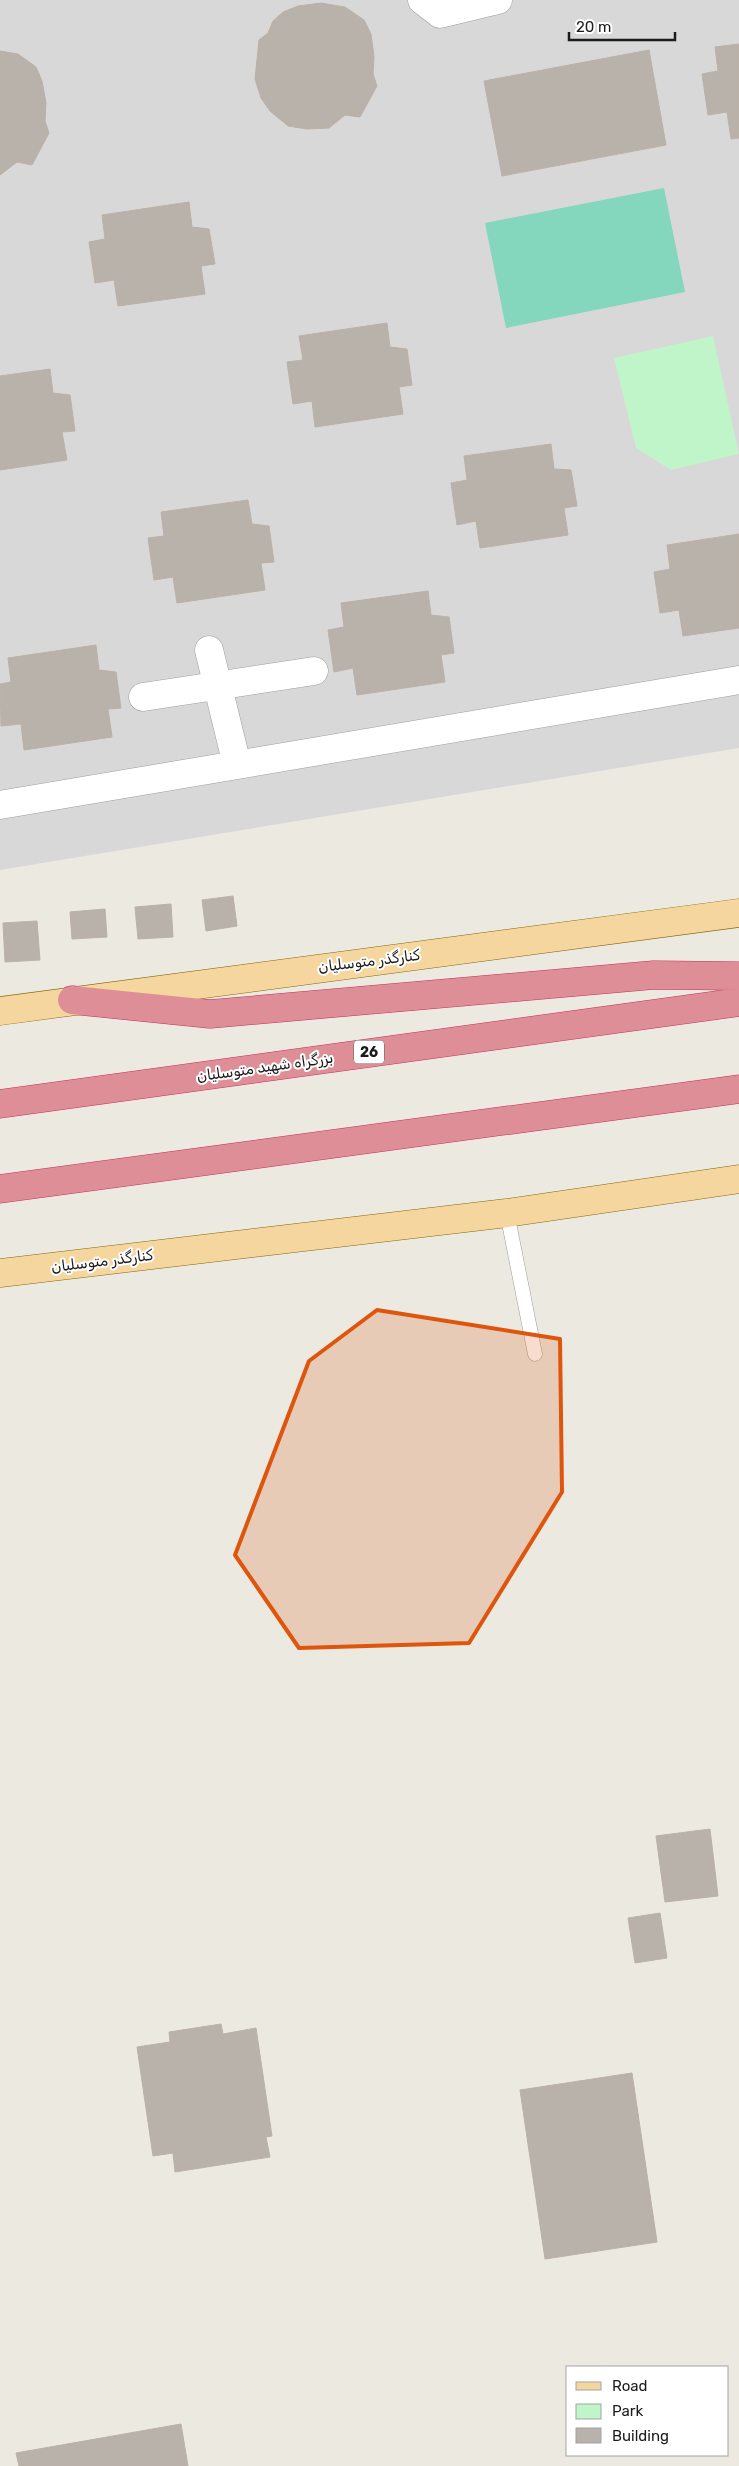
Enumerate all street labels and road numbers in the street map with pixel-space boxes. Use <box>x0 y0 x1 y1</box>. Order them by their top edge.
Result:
street label: کنارگذر متوسلیان <box>317 946 421 976</box>
road number: 26 <box>354 1040 384 1064</box>
street label: بزرگراه شهید متوسلیان <box>196 1049 334 1085</box>
street label: کنارگذر متوسلیان <box>50 1246 154 1276</box>

